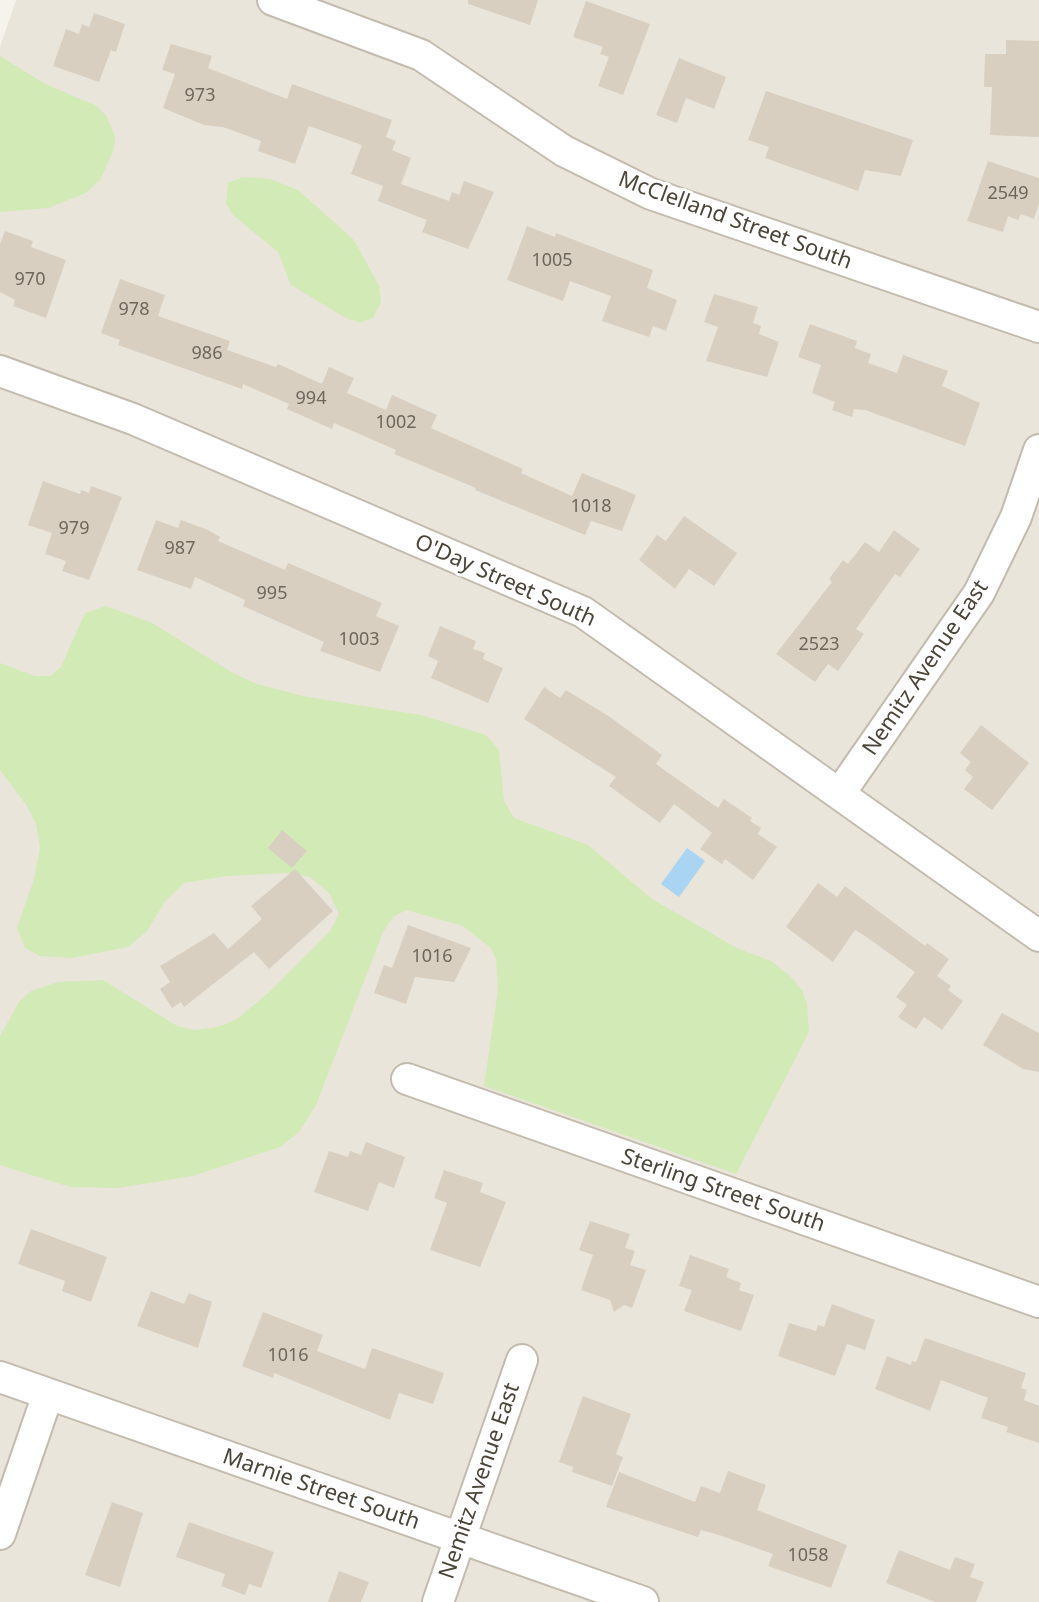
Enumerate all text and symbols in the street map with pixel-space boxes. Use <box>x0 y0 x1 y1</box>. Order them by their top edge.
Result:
house number: 973 <box>185 85 215 107</box>
street label: McClelland Street South <box>615 166 855 276</box>
house number: 2549 <box>987 183 1029 205</box>
house number: 1005 <box>531 250 573 272</box>
house number: 970 <box>15 269 45 291</box>
house number: 978 <box>119 299 149 321</box>
house number: 986 <box>192 343 222 365</box>
house number: 994 <box>296 388 326 410</box>
house number: 1002 <box>375 412 417 434</box>
house number: 1018 <box>570 496 612 518</box>
house number: 979 <box>59 518 89 540</box>
street label: O'Day Street South <box>410 529 600 633</box>
house number: 987 <box>165 538 195 560</box>
street label: Nemitz Avenue East <box>858 575 994 761</box>
house number: 995 <box>257 583 287 605</box>
house number: 1003 <box>338 629 380 651</box>
house number: 2523 <box>798 634 840 656</box>
house number: 1016 <box>411 946 453 968</box>
street label: Sterling Street South <box>618 1144 828 1238</box>
house number: 1016 <box>267 1345 309 1367</box>
street label: Nemitz Avenue East <box>434 1380 526 1582</box>
street label: Marnie Street South <box>219 1444 423 1536</box>
house number: 1058 <box>787 1545 829 1567</box>

